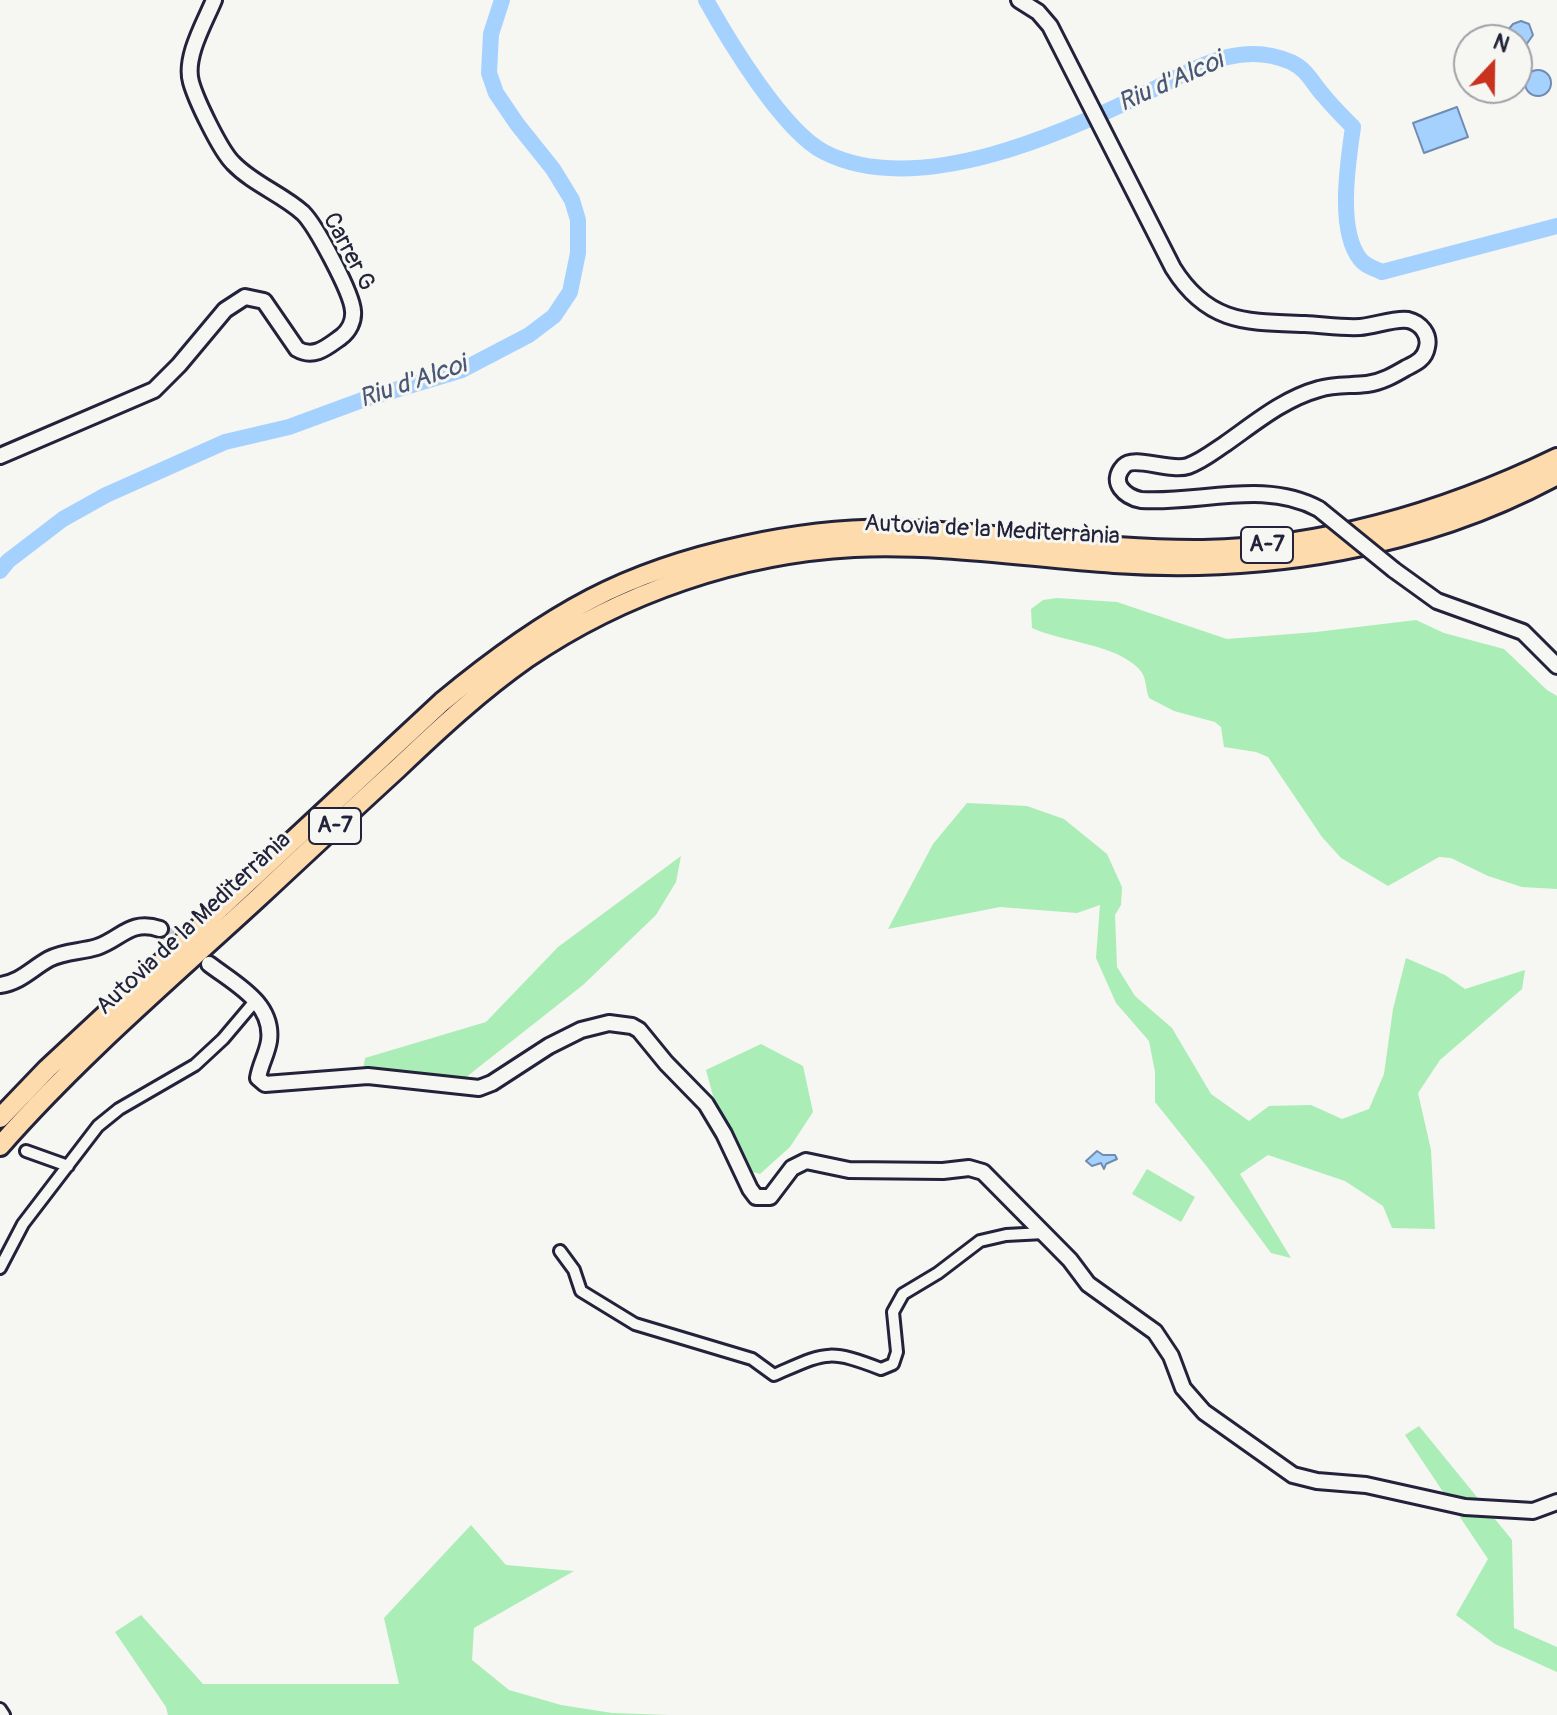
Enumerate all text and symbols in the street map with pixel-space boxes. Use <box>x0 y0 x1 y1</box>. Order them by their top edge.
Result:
north arrow <box>1453 24 1533 104</box>
text: N <box>1489 28 1513 59</box>
water label: Riu d'Alcoi <box>1114 46 1228 120</box>
street label: Carrer G <box>316 208 380 296</box>
water label: Riu d'Alcoi <box>355 350 471 416</box>
street label: Autovia de la Mediterrània <box>864 510 1120 552</box>
road number: A-7 <box>1241 527 1293 563</box>
road number: A-7 <box>309 808 361 844</box>
street label: Autovia de la Mediterrània <box>91 826 297 1022</box>

